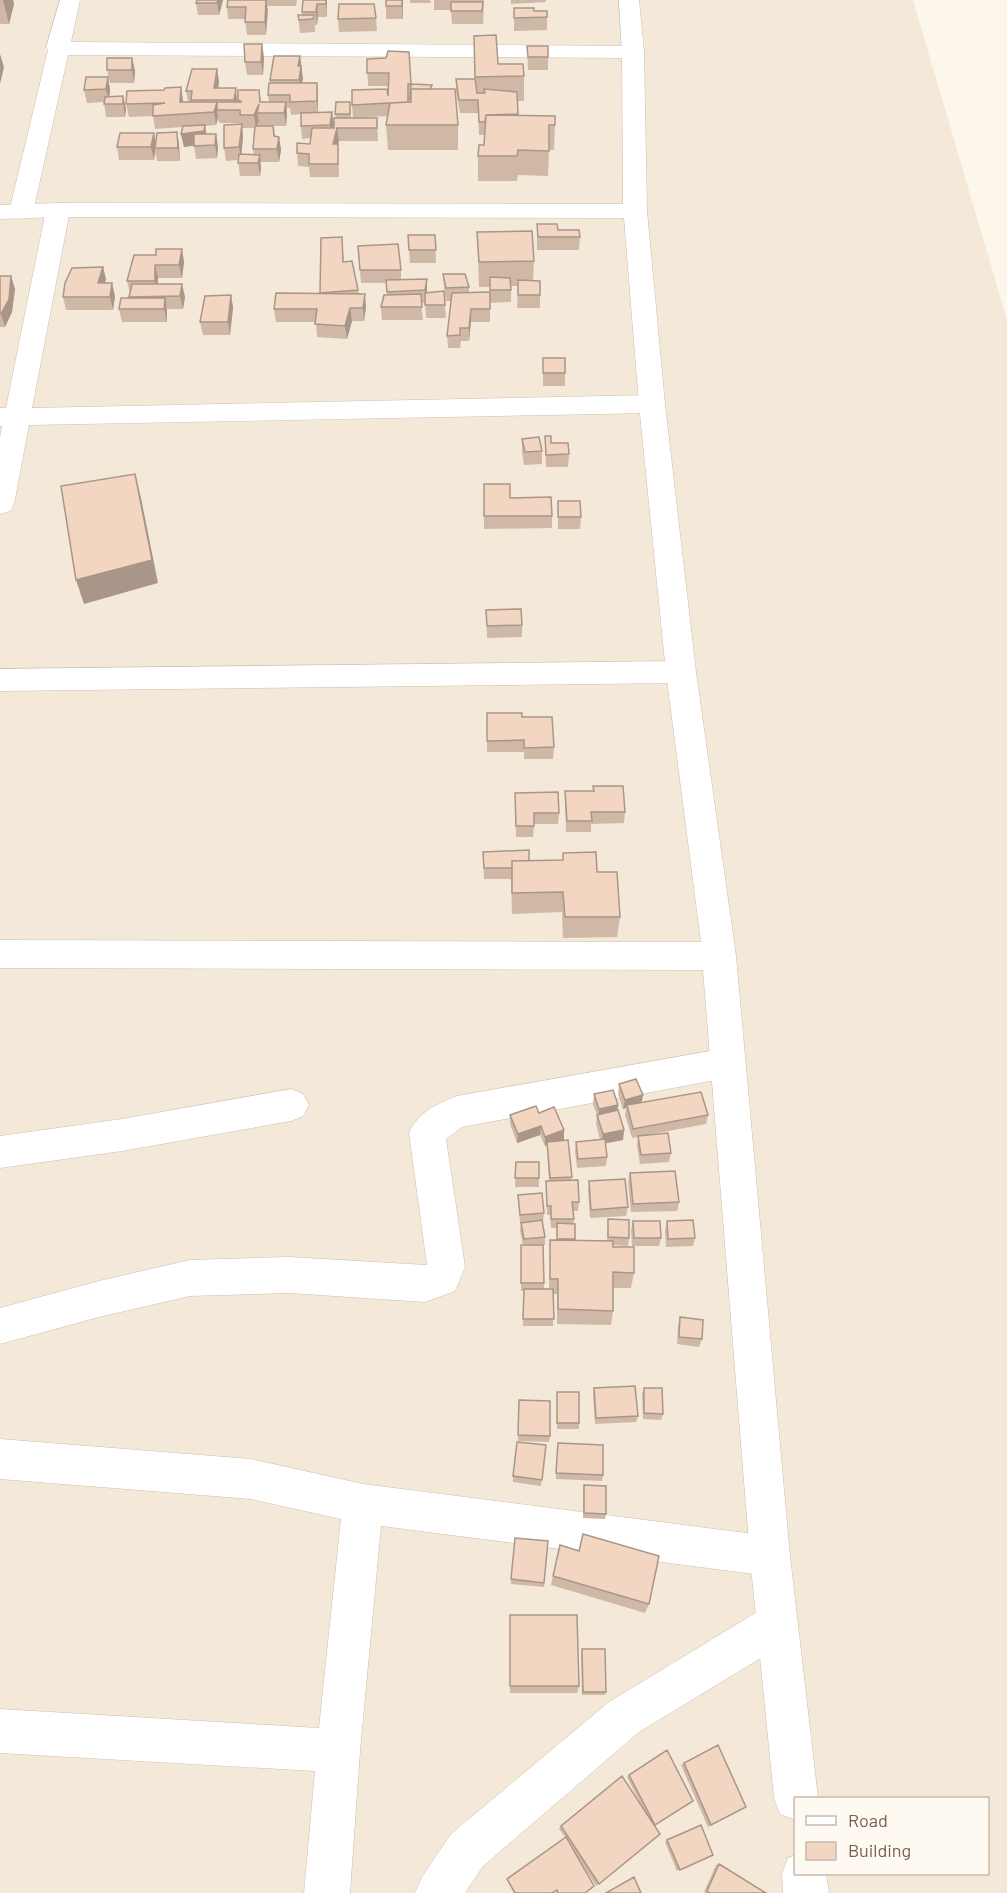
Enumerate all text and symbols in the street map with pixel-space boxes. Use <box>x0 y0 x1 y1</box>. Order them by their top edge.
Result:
legend <box>794 1797 989 1875</box>
text: Road <box>848 1809 888 1831</box>
text: Building <box>848 1839 911 1861</box>

